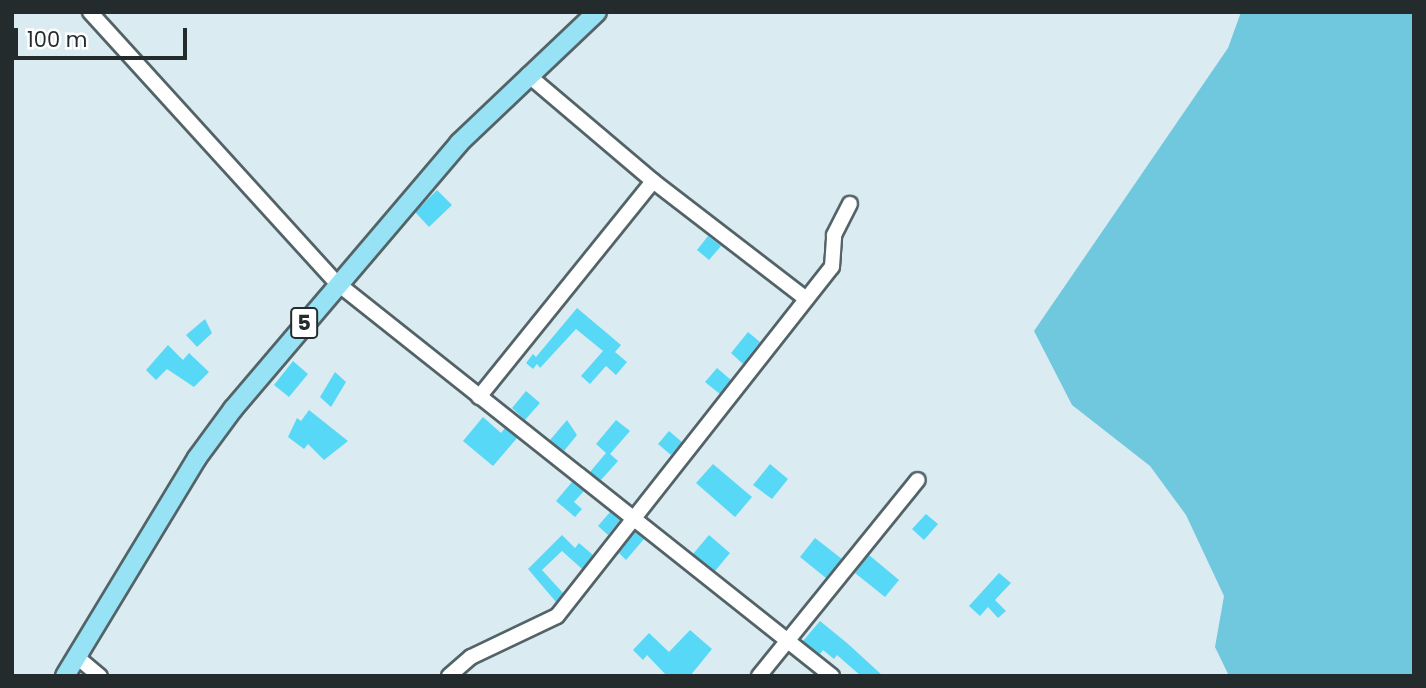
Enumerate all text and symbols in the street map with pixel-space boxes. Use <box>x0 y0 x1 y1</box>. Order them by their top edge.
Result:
scale bar <box>18 14 191 58</box>
text: 100 m <box>27 25 87 54</box>
road number: 5 <box>290 306 318 340</box>

